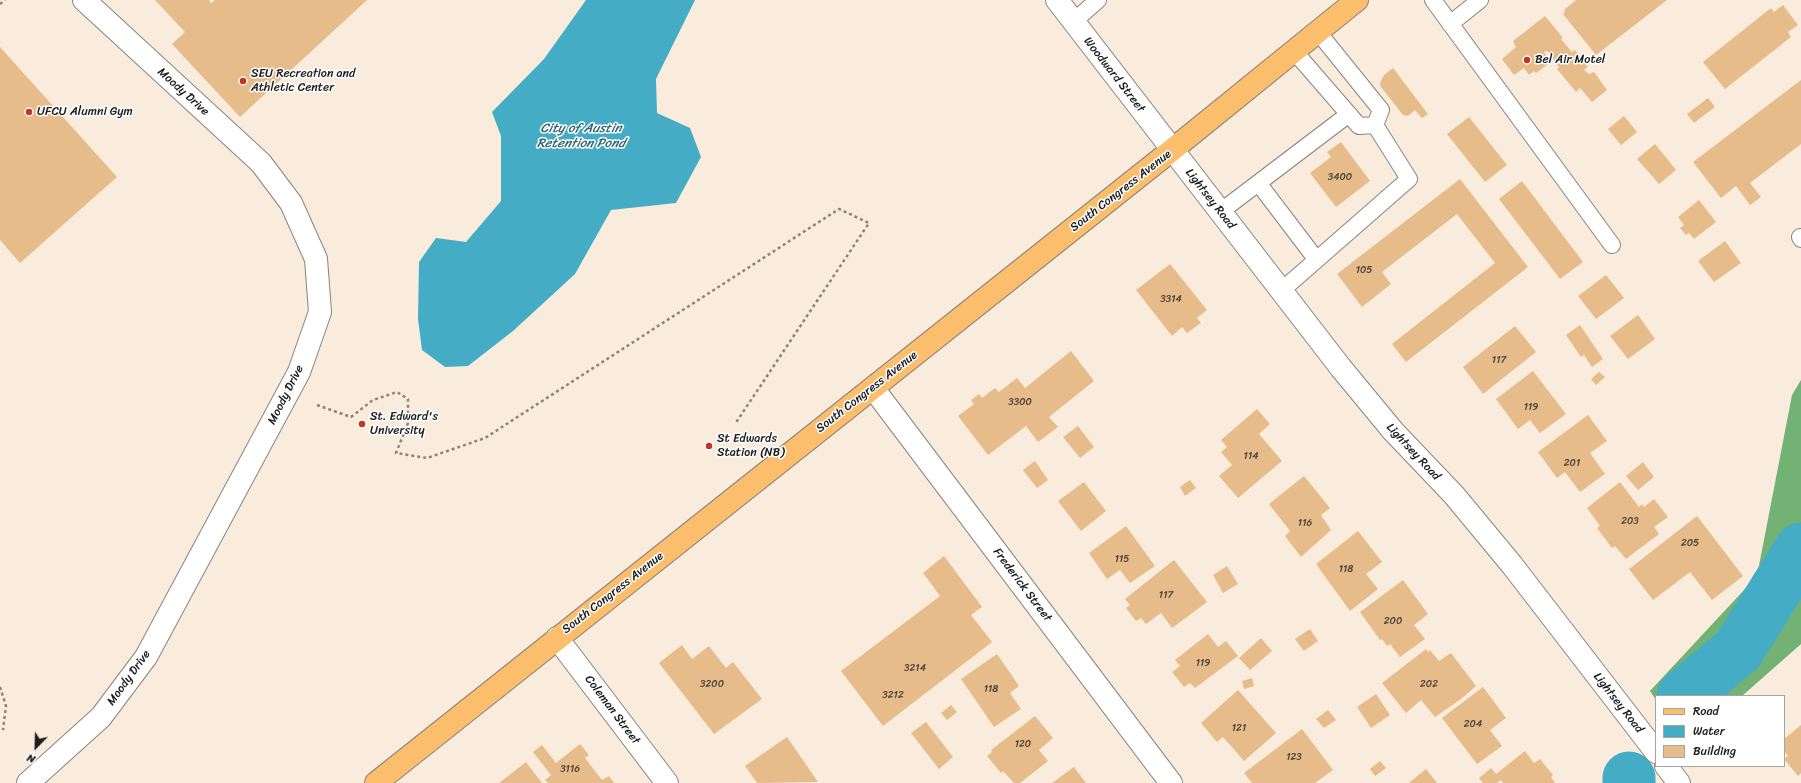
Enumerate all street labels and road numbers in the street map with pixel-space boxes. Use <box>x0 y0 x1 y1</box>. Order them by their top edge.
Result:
street label: Woodward Street <box>1080 35 1148 115</box>
street label: Moody Drive <box>154 65 212 119</box>
street label: South Congress Avenue <box>1068 147 1174 235</box>
street label: Lightsey Road <box>1182 166 1238 232</box>
street label: South Congress Avenue <box>814 348 920 436</box>
street label: Moody Drive <box>265 363 307 427</box>
street label: Lightsey Road <box>1383 420 1443 484</box>
street label: Frederick Street <box>990 545 1054 625</box>
street label: South Congress Avenue <box>560 549 666 637</box>
street label: Moody Drive <box>104 648 154 708</box>
street label: Lightsey Road <box>1590 670 1646 736</box>
street label: Coleman Street <box>581 673 643 747</box>

